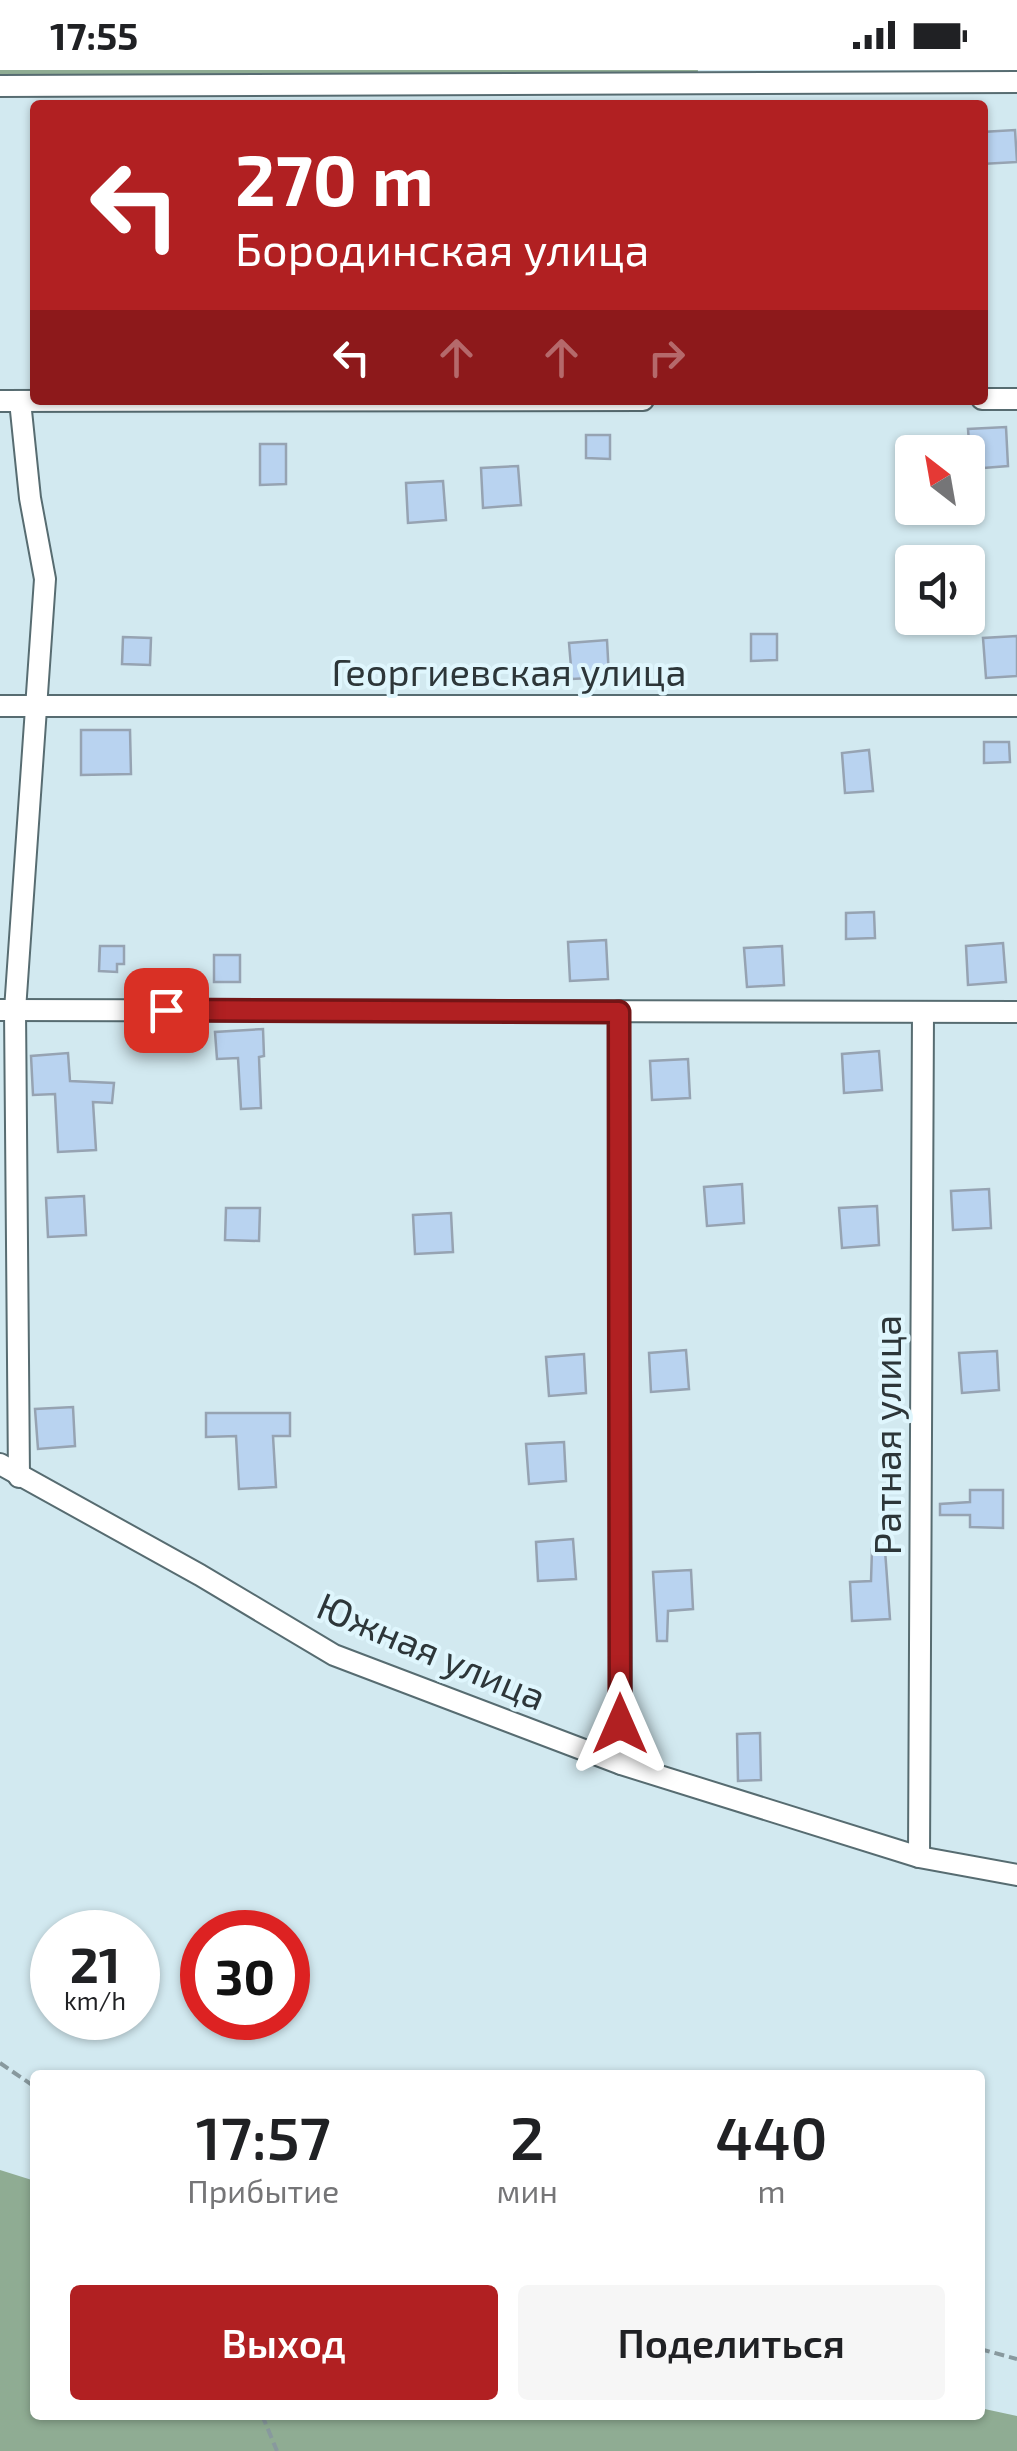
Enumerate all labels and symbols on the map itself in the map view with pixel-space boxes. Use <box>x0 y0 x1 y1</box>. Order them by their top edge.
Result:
north arrow <box>895 435 985 525</box>
street label: Георгиевская улица <box>332 648 686 694</box>
pin <box>124 968 209 1053</box>
street label: Ратная улица <box>863 1315 909 1555</box>
street label: Южная улица <box>311 1581 553 1719</box>
position arrow <box>568 1672 672 1776</box>
speed limit sign: 30 <box>180 1910 310 2040</box>

